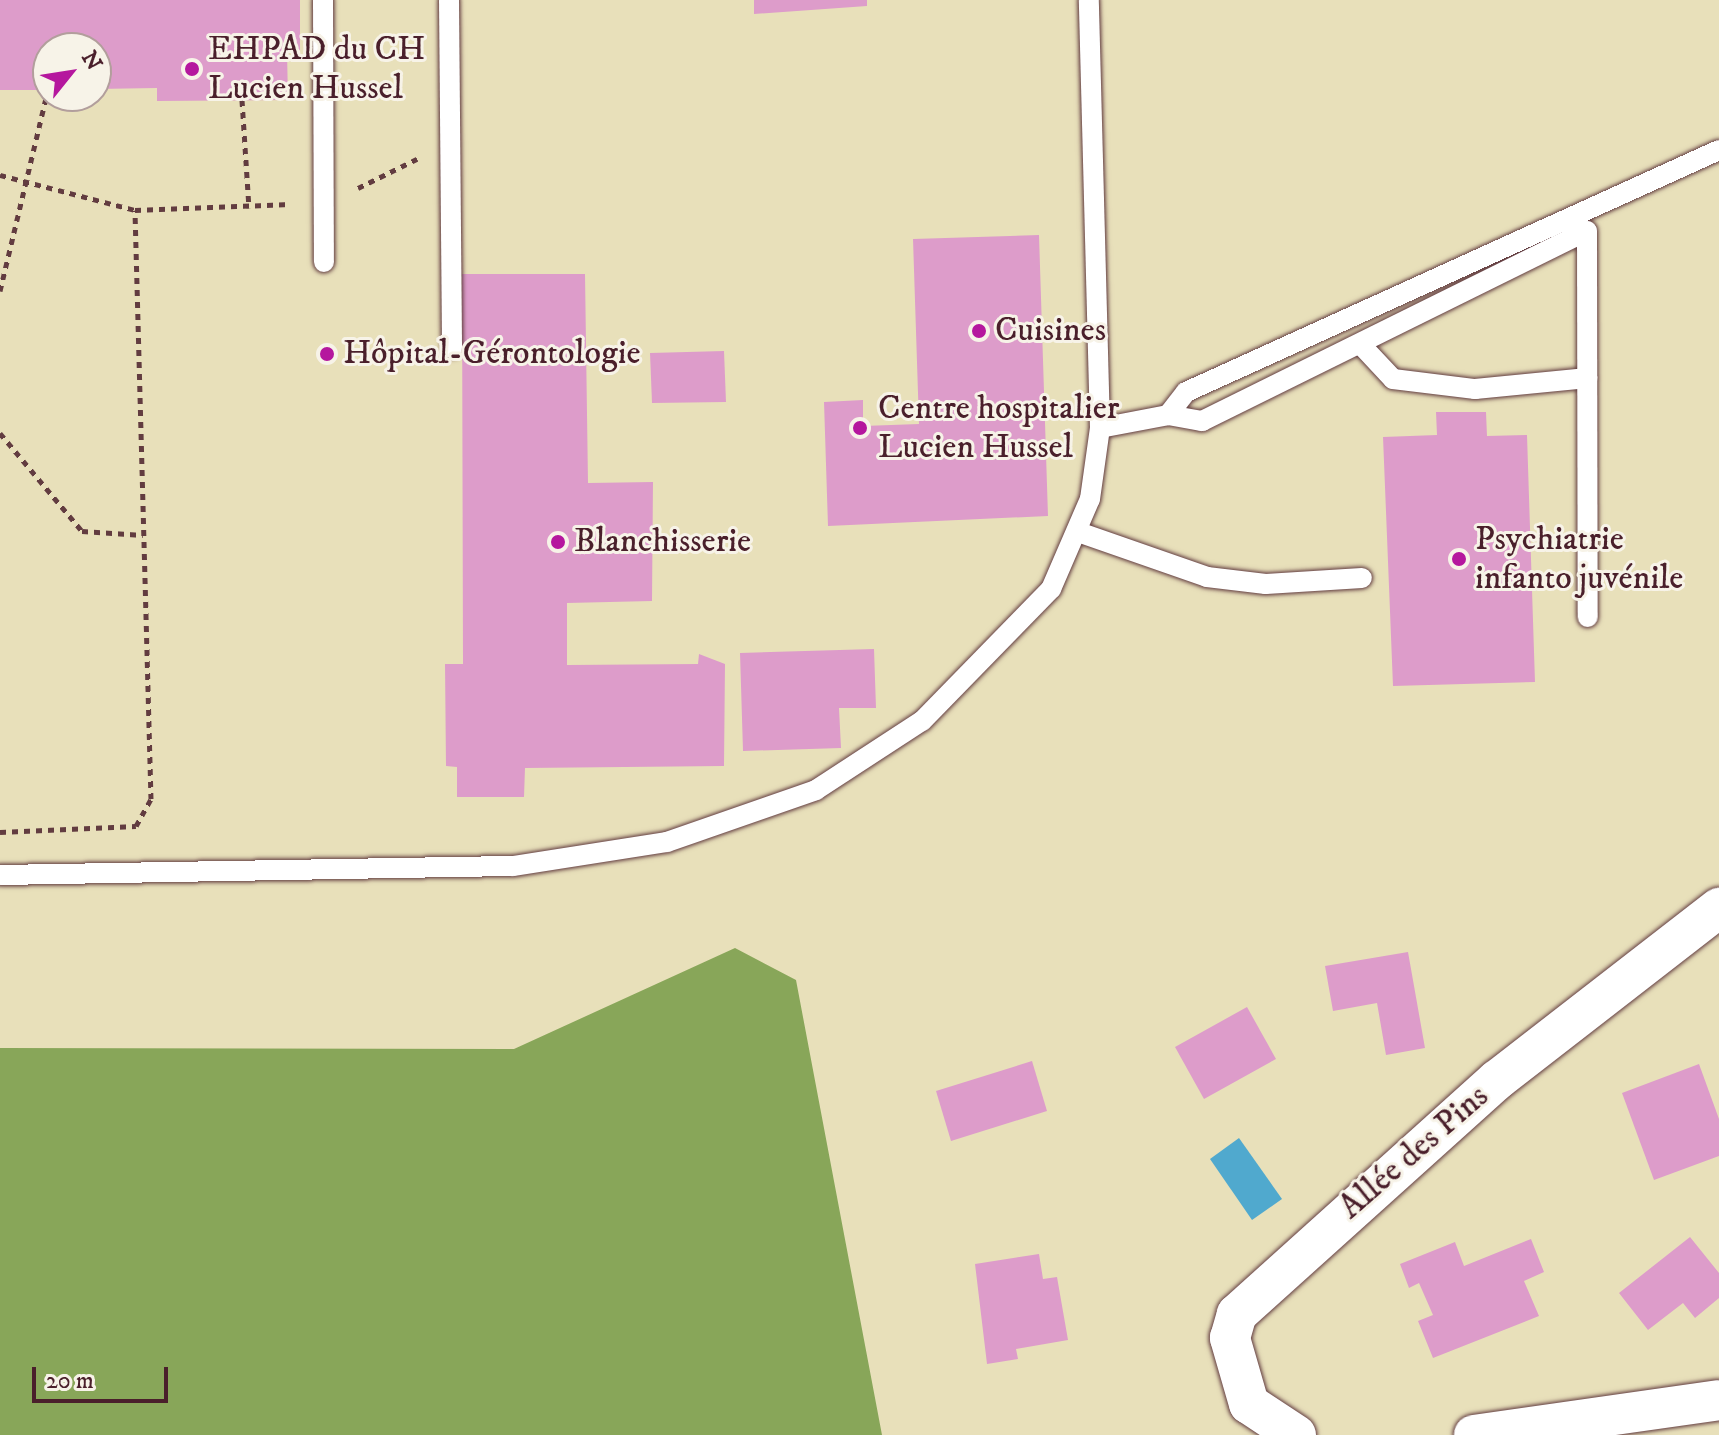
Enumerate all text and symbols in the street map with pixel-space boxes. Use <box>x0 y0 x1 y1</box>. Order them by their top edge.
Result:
place label: EHPAD du CH Lucien Hussel <box>208 29 426 108</box>
north arrow <box>32 32 112 112</box>
text: N <box>75 46 108 75</box>
marker: EHPAD du CH Lucien Hussel <box>183 60 201 78</box>
place label: Cuisines <box>995 311 1106 351</box>
marker: Cuisines <box>970 322 988 340</box>
place label: Hôpital-Gérontologie <box>343 334 641 374</box>
marker: Hôpital-Gérontologie <box>318 345 336 363</box>
place label: Centre hospitalier Lucien Hussel <box>878 388 1120 468</box>
marker: Centre hospitalier Lucien Hussel <box>849 417 871 439</box>
place label: Psychiatrie infanto juvénile <box>1475 519 1683 598</box>
place label: Blanchisserie <box>574 522 751 562</box>
marker: Blanchisserie <box>549 533 567 551</box>
marker: Psychiatrie infanto juvénile <box>1450 550 1468 568</box>
street label: Allée des Pins <box>1331 1076 1497 1228</box>
scale bar <box>36 1351 172 1401</box>
text: 20 m <box>46 1366 94 1396</box>

